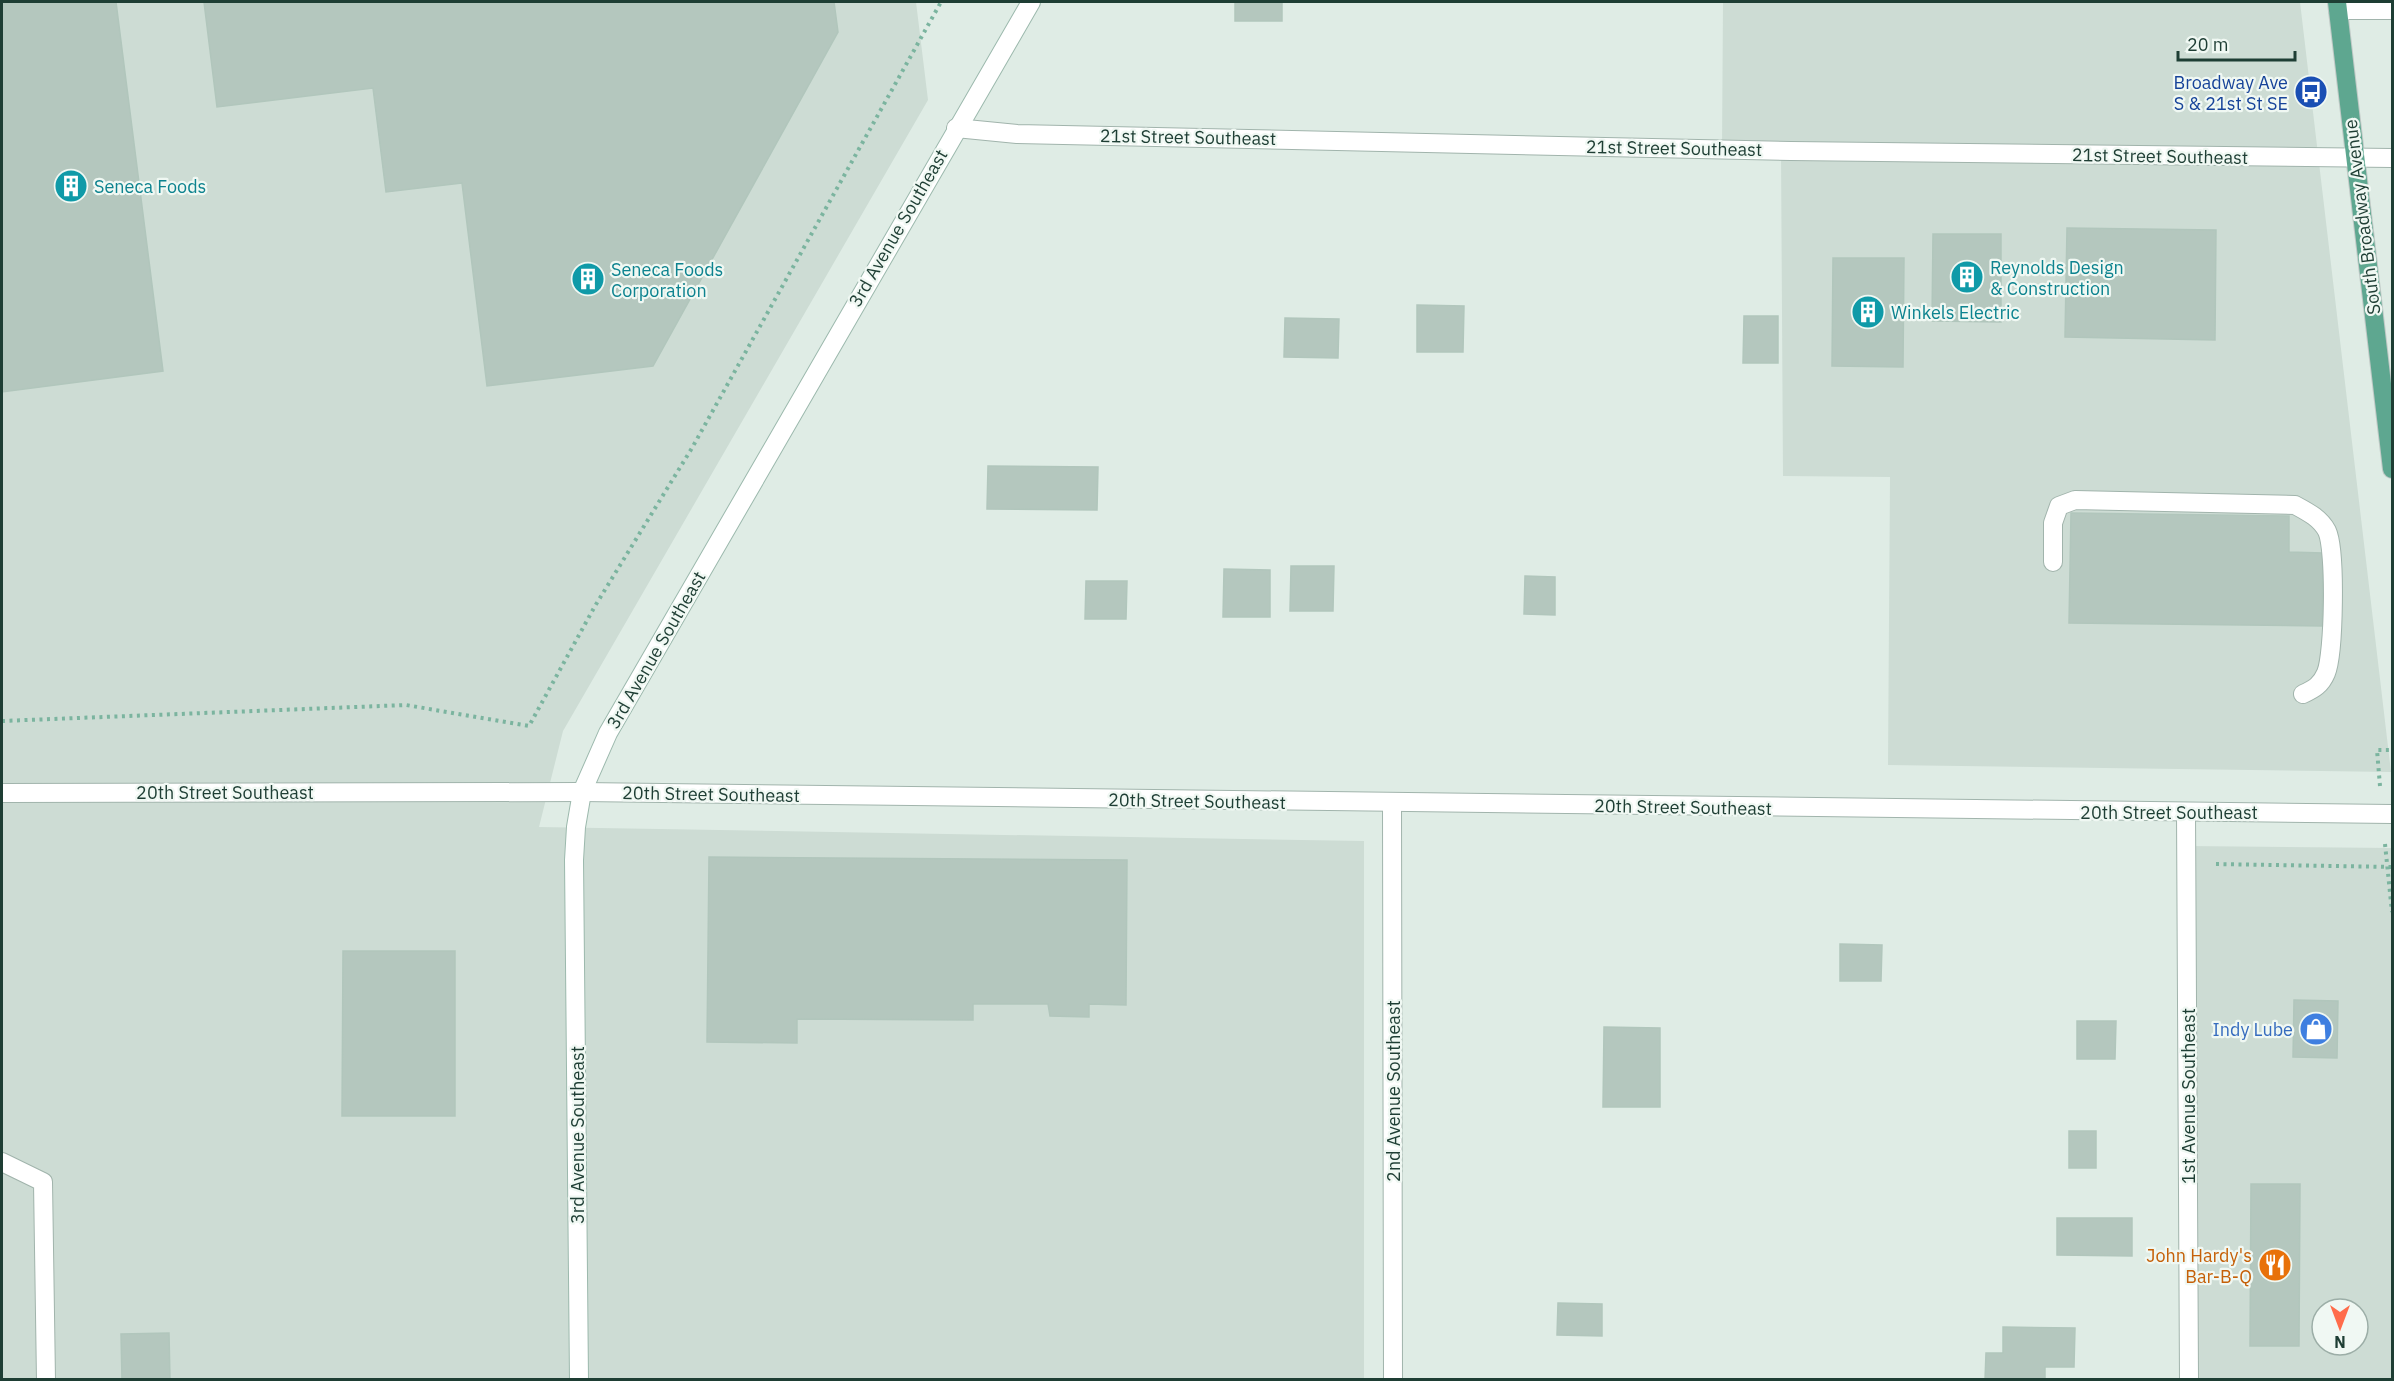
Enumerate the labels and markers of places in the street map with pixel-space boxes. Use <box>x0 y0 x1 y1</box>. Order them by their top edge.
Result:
place label: Broadway Ave S & 21st St SE <box>2173 71 2288 115</box>
bus stop icon: Broadway Ave S & 21st St SE <box>2293 74 2329 110</box>
building icon: Seneca Foods <box>53 168 89 204</box>
place label: Seneca Foods <box>94 175 206 198</box>
place label: Reynolds Design & Construction <box>1990 256 2124 300</box>
place label: Seneca Foods Corporation <box>611 258 723 302</box>
building icon: Reynolds Design & Construction <box>1949 259 1985 295</box>
building icon: Seneca Foods Corporation <box>570 261 606 297</box>
building icon: Winkels Electric <box>1850 294 1886 330</box>
place label: Winkels Electric <box>1891 301 2020 324</box>
shop icon: Indy Lube <box>2298 1011 2334 1047</box>
place label: Indy Lube <box>2213 1018 2293 1041</box>
place label: John Hardy's Bar-B-Q <box>2146 1244 2252 1288</box>
restaurant icon: John Hardy's Bar-B-Q <box>2257 1247 2293 1283</box>

